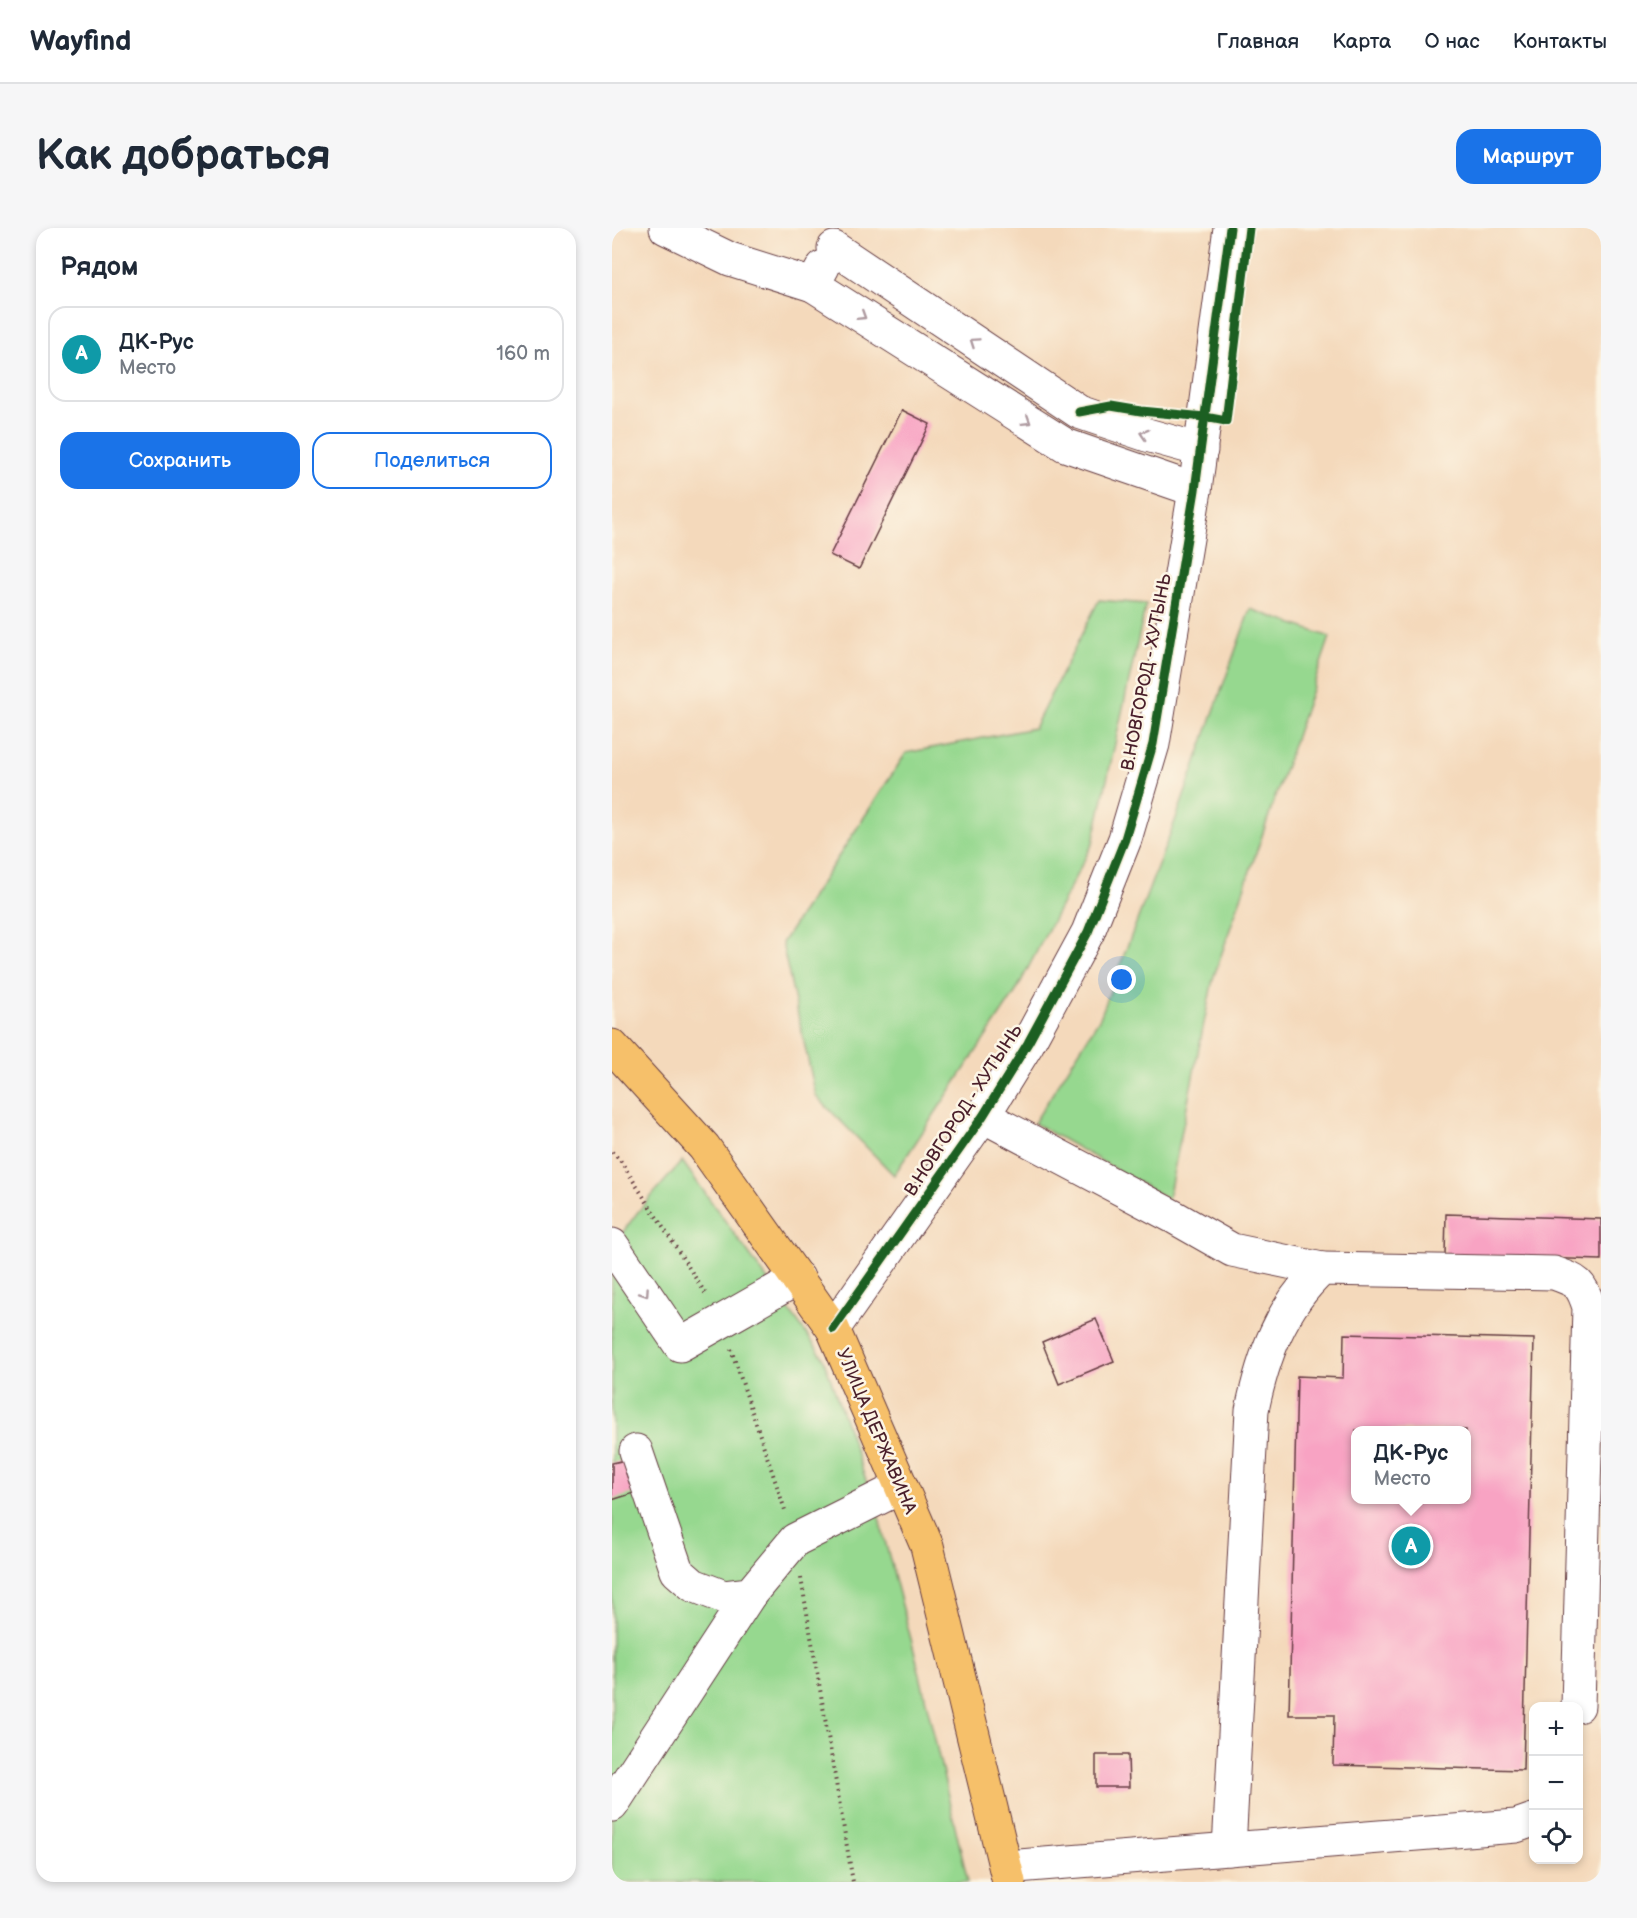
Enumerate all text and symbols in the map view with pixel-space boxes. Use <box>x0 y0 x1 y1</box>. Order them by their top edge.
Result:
text: Wayfind <box>30 25 131 58</box>
text: Главная <box>1216 29 1299 54</box>
text: Карта <box>1332 29 1391 54</box>
text: О нас <box>1424 29 1480 54</box>
text: Контакты <box>1513 29 1607 54</box>
button: Маршрут <box>1456 129 1601 184</box>
text: Как добраться <box>36 131 331 182</box>
text: Рядом <box>60 252 138 283</box>
one-way arrow <box>856 309 866 321</box>
text: ДК-Рус <box>119 329 194 356</box>
one-way arrow <box>970 338 981 349</box>
text: A <box>75 342 88 366</box>
text: 160 m <box>496 342 550 366</box>
text: Место <box>119 356 176 380</box>
one-way arrow <box>1021 414 1031 426</box>
one-way arrow <box>1139 429 1150 441</box>
button: Сохранить <box>60 432 300 489</box>
button: Поделиться <box>312 432 552 489</box>
street label: В.НОВГОРОД - ХУТЫНЬ <box>1117 572 1176 773</box>
your location <box>1107 965 1136 994</box>
street label: В.НОВГОРОД - ХУТЫНЬ <box>900 1020 1027 1200</box>
one-way arrow <box>638 1286 649 1297</box>
street label: УЛИЦА ДЕРЖАВИНА <box>832 1345 921 1517</box>
popup <box>1351 1426 1471 1504</box>
text: ДК-Рус <box>1374 1440 1448 1467</box>
text: Место <box>1374 1467 1431 1491</box>
pin: A <box>1392 1524 1430 1568</box>
map controls <box>1529 1702 1583 1864</box>
button: + <box>1529 1702 1583 1756</box>
button: − <box>1529 1756 1583 1810</box>
button: locate <box>1529 1810 1583 1864</box>

